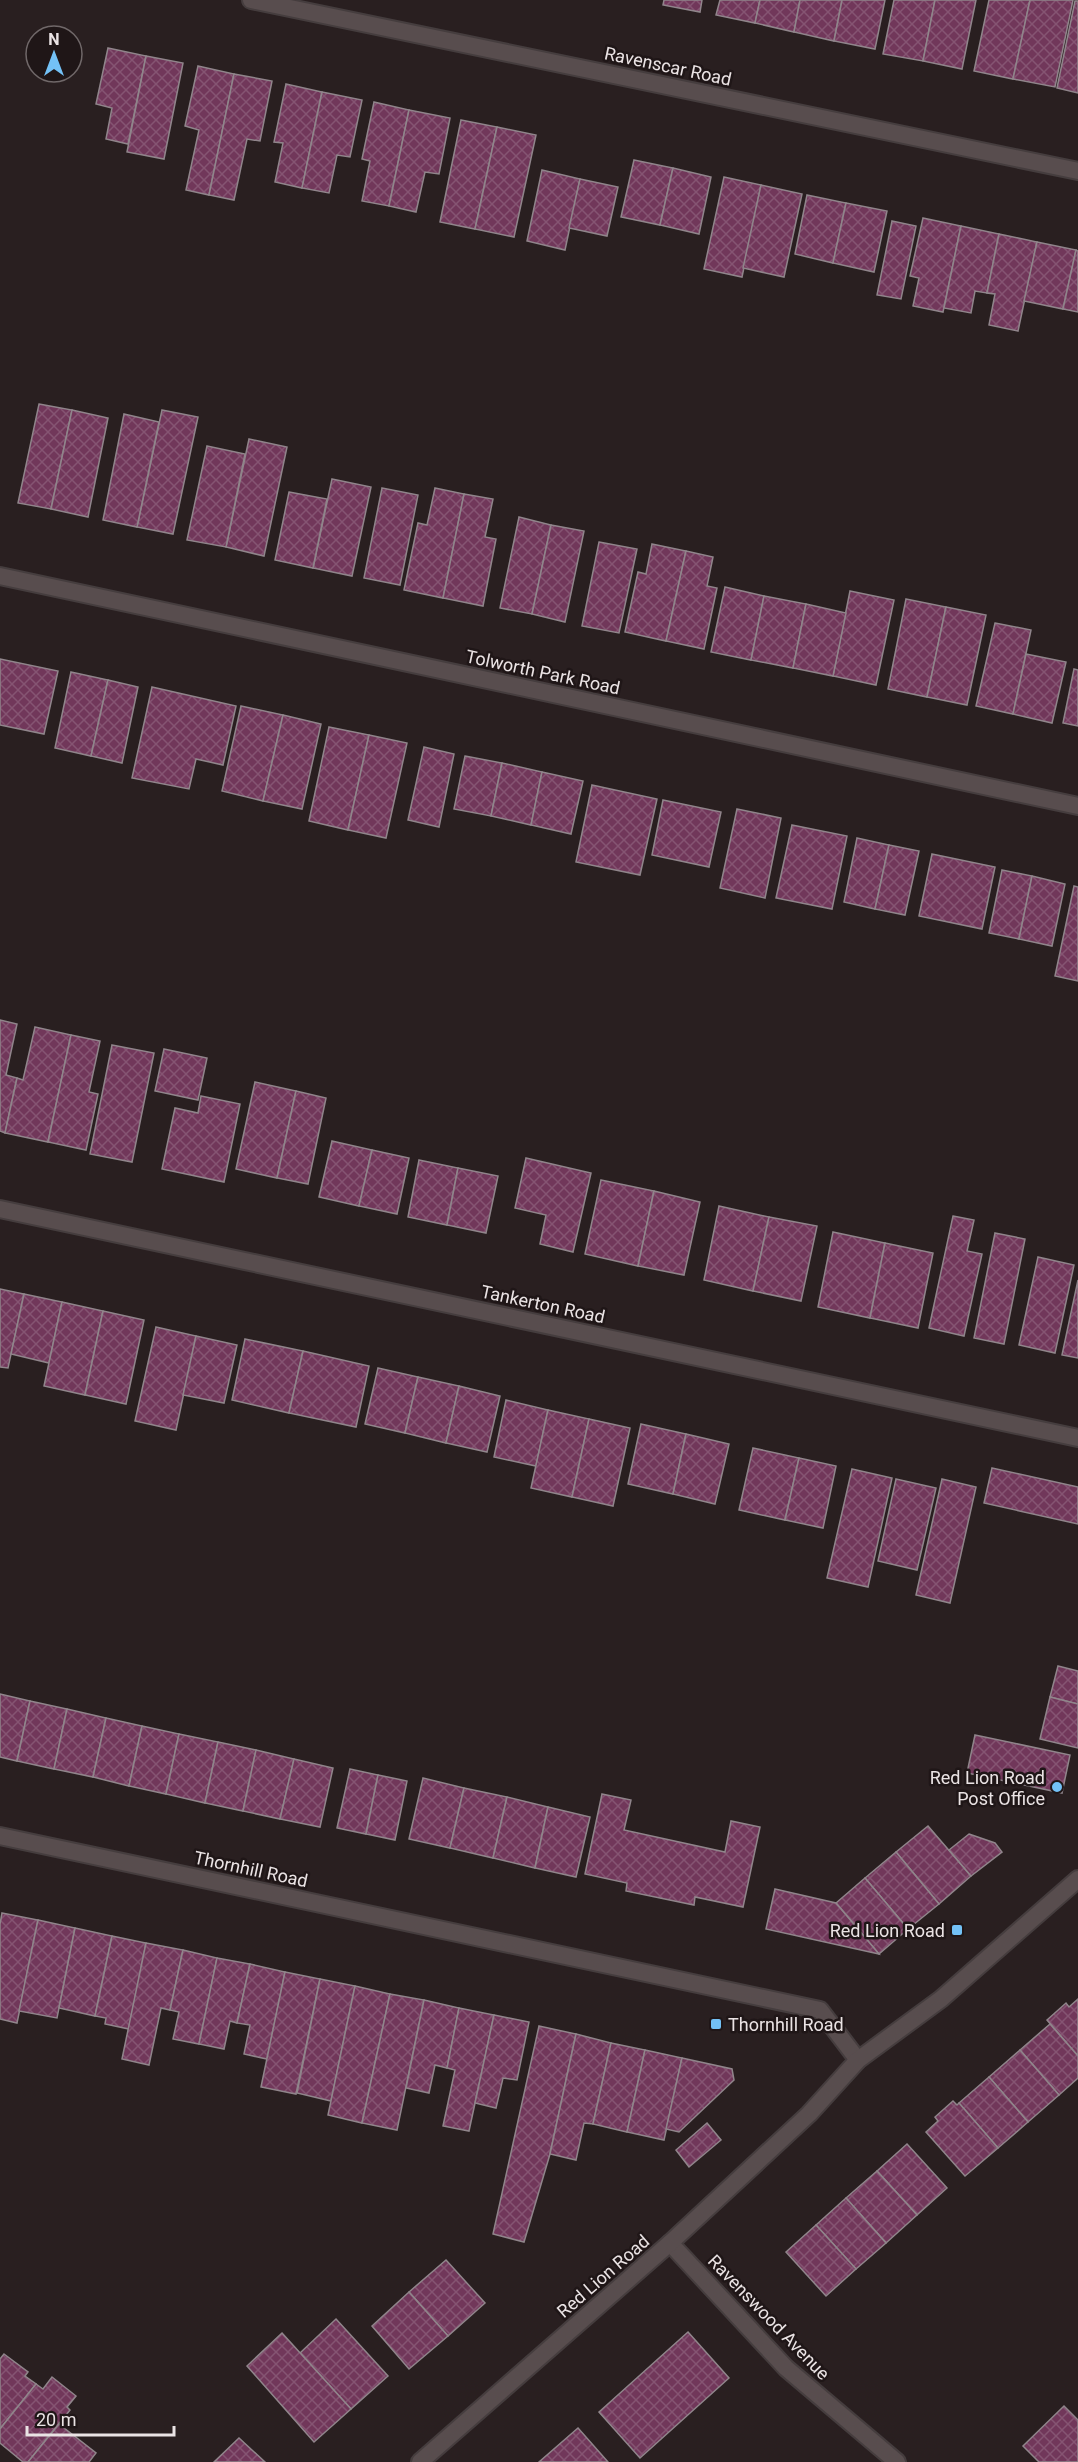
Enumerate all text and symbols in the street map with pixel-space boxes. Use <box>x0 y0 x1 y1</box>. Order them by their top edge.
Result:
north arrow <box>24 24 84 84</box>
text: N <box>48 30 60 49</box>
street label: Ravenscar Road <box>603 42 733 90</box>
street label: Tolworth Park Road <box>464 645 622 699</box>
street label: Tankerton Road <box>479 1281 607 1327</box>
place label: Red Lion Road Post Office <box>930 1767 1045 1809</box>
marker: Red Lion Road Post Office <box>1050 1780 1064 1794</box>
street label: Thornhill Road <box>192 1847 310 1891</box>
place label: Red Lion Road <box>830 1920 945 1941</box>
marker: Red Lion Road <box>950 1923 964 1937</box>
place label: Thornhill Road <box>728 2014 844 2035</box>
marker: Thornhill Road <box>709 2017 723 2031</box>
street label: Red Lion Road <box>553 2230 653 2322</box>
street label: Ravenswood Avenue <box>704 2250 834 2384</box>
scale bar <box>27 2399 174 2437</box>
text: 20 m <box>36 2409 76 2430</box>

